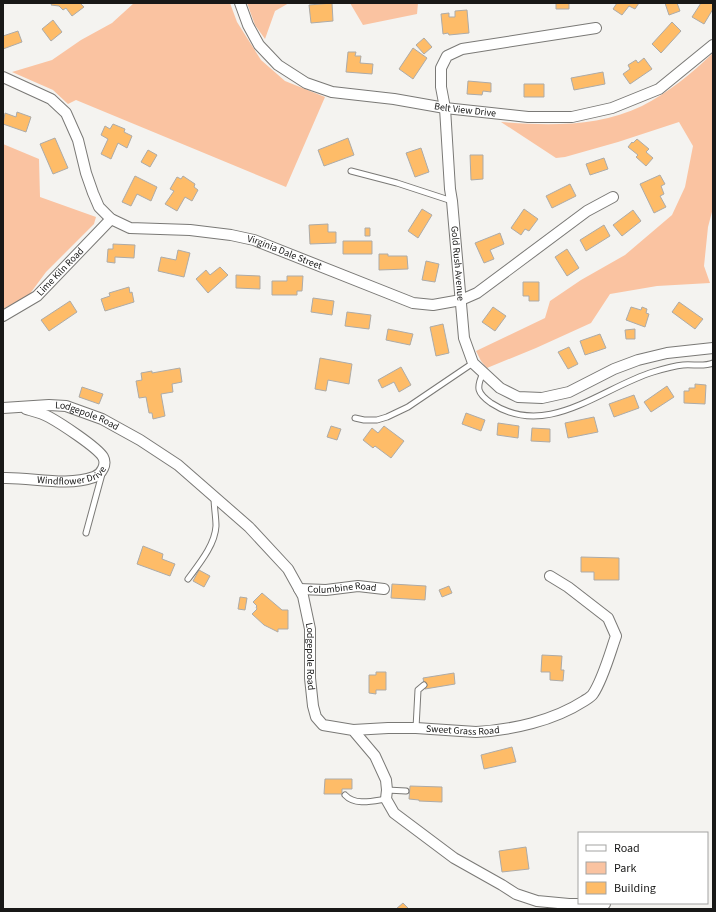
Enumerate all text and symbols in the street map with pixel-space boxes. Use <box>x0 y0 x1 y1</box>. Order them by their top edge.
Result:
street label: Belt View Drive <box>433 99 497 121</box>
street label: Gold Rush Avenue <box>447 225 468 302</box>
street label: Virginia Dale Street <box>246 232 325 273</box>
street label: Lime Kiln Road <box>34 244 87 299</box>
street label: Lodgepole Road <box>55 398 121 434</box>
street label: Windflower Drive <box>36 464 110 489</box>
street label: Columbine Road <box>307 579 377 597</box>
street label: Lodgepole Road <box>302 621 318 691</box>
street label: Sweet Grass Road <box>425 722 501 739</box>
legend <box>578 832 708 904</box>
text: Road <box>614 840 640 857</box>
text: Park <box>614 860 636 877</box>
text: Building <box>614 880 656 897</box>

